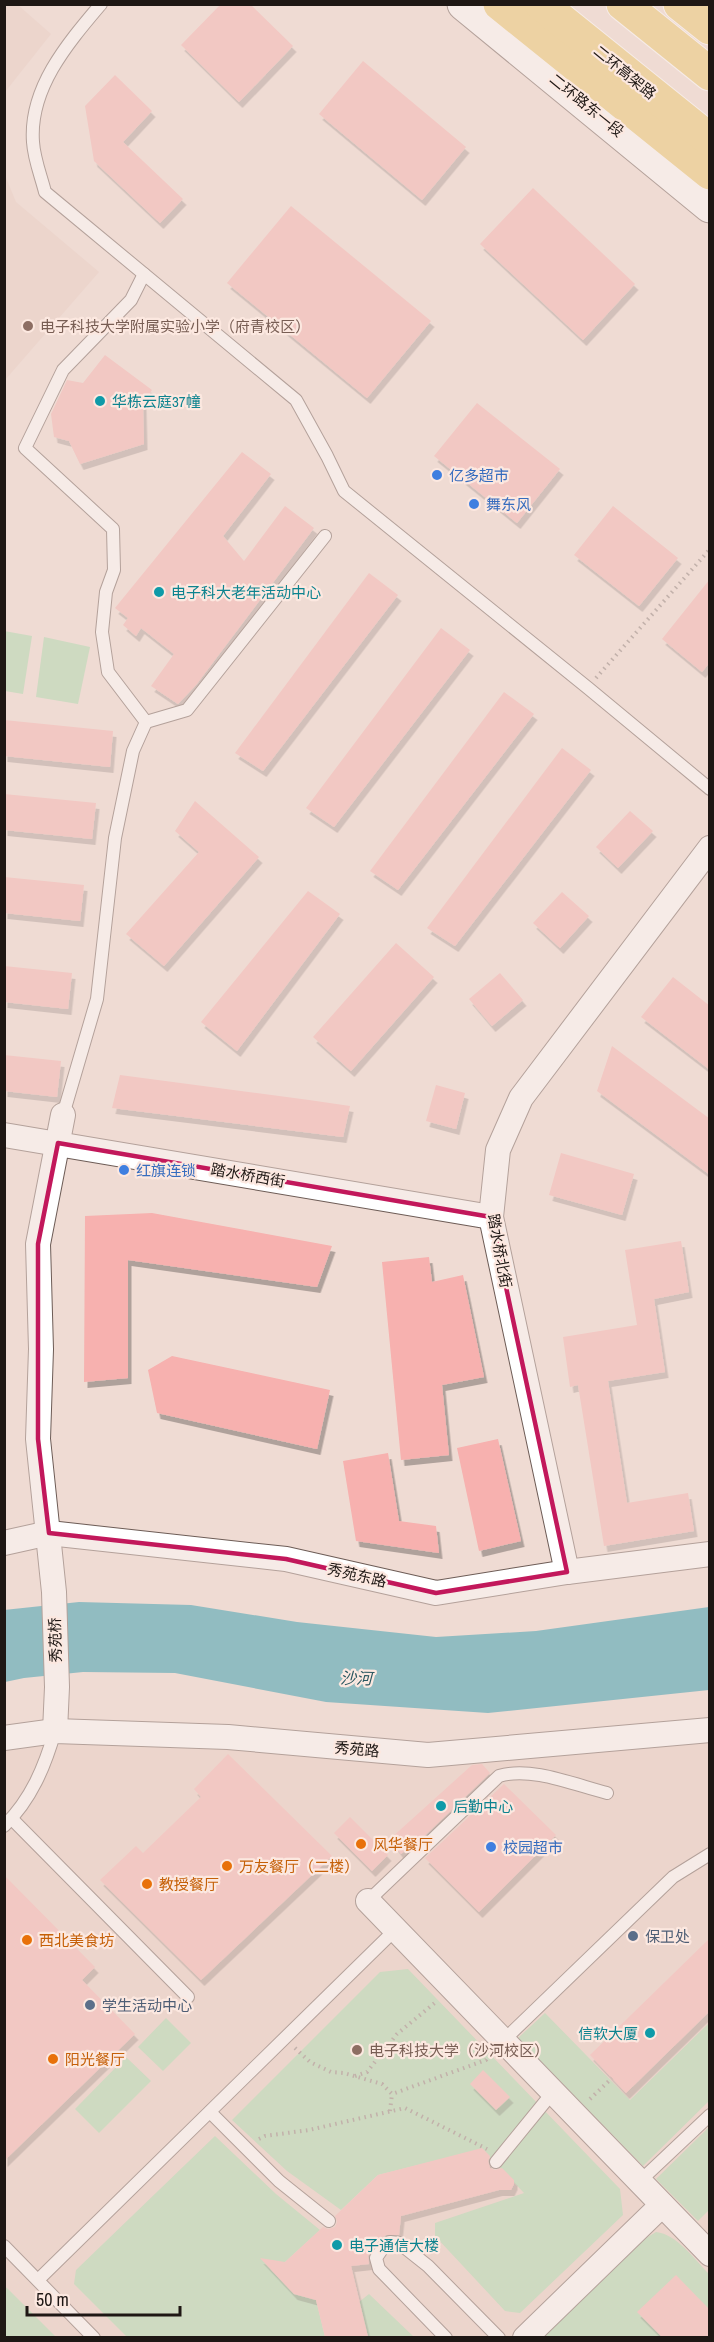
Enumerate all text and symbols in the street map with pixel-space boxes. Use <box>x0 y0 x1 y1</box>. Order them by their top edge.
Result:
street label: 二环高架路 <box>589 40 661 104</box>
street label: 二环路东一段 <box>545 69 629 141</box>
place label: 电子科技大学附属实验小学（府青校区） <box>40 316 310 337</box>
marker: 电子科技大学附属实验小学（府青校区） <box>21 319 35 333</box>
place label: 华栋云庭37幢 <box>112 391 201 412</box>
marker: 华栋云庭37幢 <box>93 394 107 408</box>
place label: 亿多超市 <box>449 465 509 486</box>
marker: 亿多超市 <box>430 468 444 482</box>
place label: 舞东风 <box>486 494 531 515</box>
marker: 舞东风 <box>467 497 481 511</box>
place label: 电子科大老年活动中心 <box>171 582 321 603</box>
marker: 电子科大老年活动中心 <box>152 585 166 599</box>
street label: 踏水桥西街 <box>209 1158 287 1192</box>
place label: 红旗连锁 <box>136 1160 196 1181</box>
marker: 红旗连锁 <box>117 1163 131 1177</box>
street label: 踏水桥北街 <box>483 1212 517 1290</box>
street label: 秀苑东路 <box>325 1558 389 1592</box>
street label: 秀苑桥 <box>44 1617 66 1663</box>
water label: 沙河 <box>340 1667 375 1689</box>
street label: 秀苑路 <box>334 1737 380 1761</box>
place label: 后勤中心 <box>453 1796 513 1817</box>
marker: 后勤中心 <box>434 1799 448 1813</box>
place label: 风华餐厅 <box>373 1834 433 1855</box>
marker: 风华餐厅 <box>354 1837 368 1851</box>
place label: 校园超市 <box>503 1837 563 1858</box>
marker: 校园超市 <box>484 1840 498 1854</box>
place label: 万友餐厅（二楼） <box>239 1856 359 1877</box>
marker: 万友餐厅（二楼） <box>220 1859 234 1873</box>
place label: 教授餐厅 <box>159 1874 219 1895</box>
marker: 教授餐厅 <box>140 1877 154 1891</box>
place label: 保卫处 <box>645 1926 690 1947</box>
marker: 保卫处 <box>626 1929 640 1943</box>
place label: 西北美食坊 <box>39 1930 114 1951</box>
marker: 西北美食坊 <box>20 1933 34 1947</box>
place label: 学生活动中心 <box>102 1995 192 2016</box>
marker: 学生活动中心 <box>83 1998 97 2012</box>
place label: 信软大厦 <box>578 2023 638 2044</box>
marker: 信软大厦 <box>643 2026 657 2040</box>
place label: 电子科技大学（沙河校区） <box>369 2040 549 2061</box>
marker: 电子科技大学（沙河校区） <box>350 2043 364 2057</box>
place label: 阳光餐厅 <box>65 2049 125 2070</box>
marker: 阳光餐厅 <box>46 2052 60 2066</box>
place label: 电子通信大楼 <box>349 2235 439 2256</box>
marker: 电子通信大楼 <box>330 2238 344 2252</box>
scale bar <box>27 2279 180 2317</box>
text: 50 m <box>36 2287 69 2312</box>

